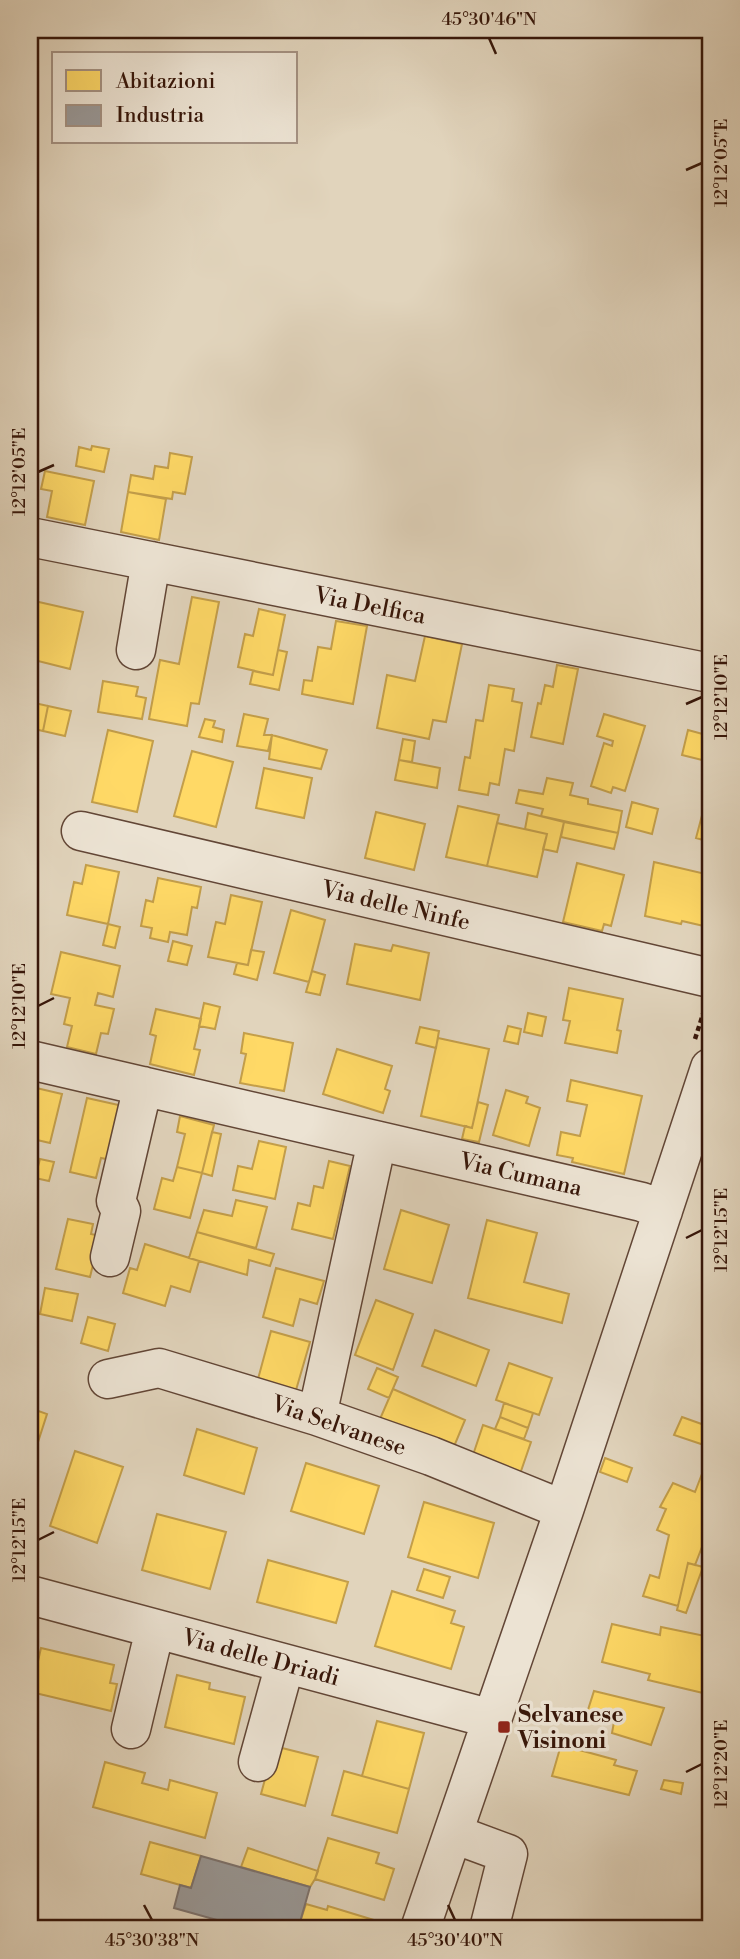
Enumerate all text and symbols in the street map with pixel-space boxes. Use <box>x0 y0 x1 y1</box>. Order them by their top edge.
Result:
text: 45°30'46"N <box>441 8 537 31</box>
legend <box>52 52 298 144</box>
text: Abitazioni <box>115 69 215 95</box>
text: Industria <box>116 103 205 129</box>
text: 12°12'05"E <box>710 119 733 207</box>
text: 12°12'05"E <box>8 428 31 516</box>
street label: Via Delfica <box>311 581 428 631</box>
text: 12°12'10"E <box>710 654 733 740</box>
street label: Via delle Ninfe <box>318 875 473 937</box>
text: 12°12'10"E <box>8 963 31 1049</box>
street label: Via Cumana <box>456 1147 585 1203</box>
text: 12°12'15"E <box>710 1188 733 1272</box>
street label: Via Selvanese <box>267 1389 410 1462</box>
text: 12°12'15"E <box>8 1498 31 1582</box>
street label: Via delle Driadi <box>178 1623 343 1692</box>
place label: Selvanese Visinoni <box>517 1701 624 1755</box>
marker: Selvanese Visinoni <box>496 1719 512 1735</box>
text: 12°12'20"E <box>710 1719 733 1809</box>
text: 45°30'38"N <box>105 1929 200 1952</box>
text: 45°30'40"N <box>407 1929 504 1952</box>

